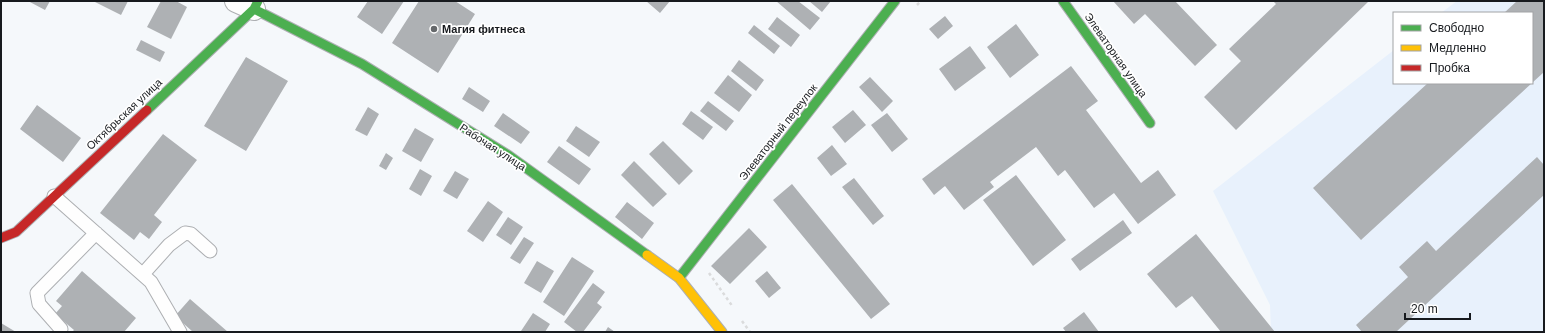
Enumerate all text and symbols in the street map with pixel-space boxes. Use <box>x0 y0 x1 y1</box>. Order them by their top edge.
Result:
street label: Элеваторная улица <box>1082 10 1150 100</box>
legend <box>1393 12 1533 84</box>
text: Свободно <box>1429 21 1484 35</box>
place label: Магия фитнеса <box>442 23 526 35</box>
marker: Магия фитнеса <box>429 24 439 34</box>
text: Медленно <box>1429 41 1486 55</box>
text: Пробка <box>1429 61 1470 75</box>
street label: Октябрьская улица <box>84 75 165 152</box>
street label: Элеваторный переулок <box>737 81 819 183</box>
street label: Рабочая улица <box>458 121 529 173</box>
scale bar <box>1405 295 1470 321</box>
text: 20 m <box>1411 302 1438 316</box>

